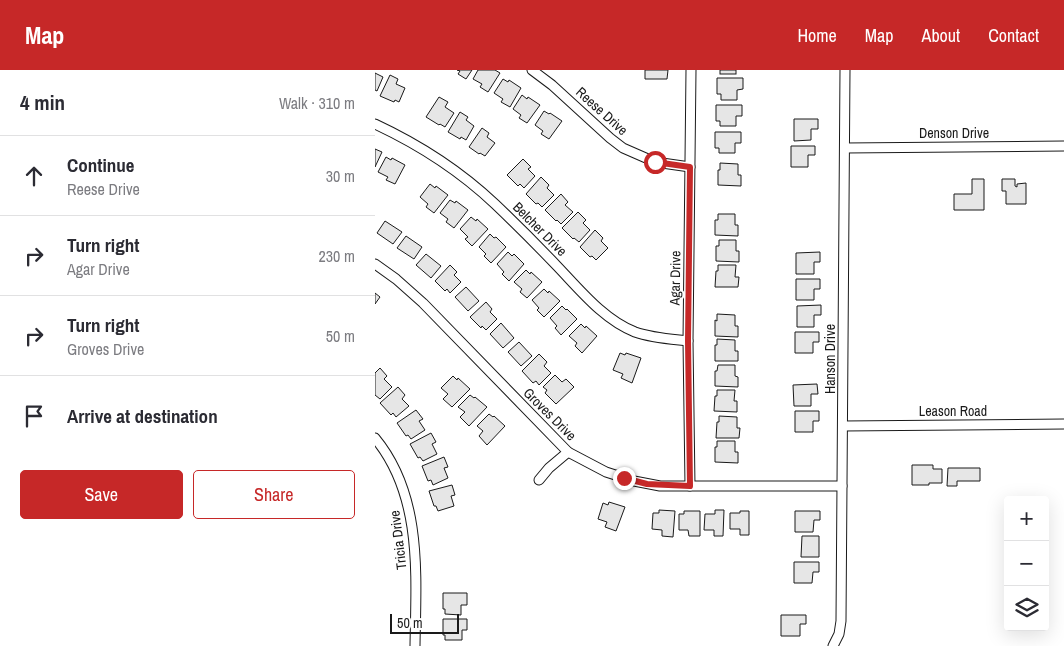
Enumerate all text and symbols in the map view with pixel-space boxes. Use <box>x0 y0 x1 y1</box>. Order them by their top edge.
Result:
text: Map <box>25 19 64 51</box>
text: Home <box>797 23 837 48</box>
text: Map <box>865 23 894 48</box>
text: About <box>922 23 960 48</box>
text: Contact <box>988 23 1039 48</box>
street label: Reese Drive <box>572 83 632 139</box>
text: 4 min <box>20 88 65 117</box>
text: Walk · 310 m <box>279 92 355 114</box>
street label: Denson Drive <box>919 124 989 142</box>
route start <box>644 151 667 174</box>
text: Continue <box>67 152 135 178</box>
icon: ahead <box>20 162 48 190</box>
text: 30 m <box>326 165 355 187</box>
text: Reese Drive <box>67 178 140 200</box>
street label: Belcher Drive <box>509 198 571 260</box>
text: Turn right <box>67 232 139 258</box>
icon: right <box>20 242 48 270</box>
text: 230 m <box>319 245 355 267</box>
street label: Agar Drive <box>666 250 684 307</box>
text: Agar Drive <box>67 258 130 280</box>
text: Turn right <box>67 312 139 338</box>
icon: right <box>20 322 48 350</box>
street label: Hanson Drive <box>821 324 839 394</box>
text: 50 m <box>326 325 355 347</box>
text: Groves Drive <box>67 338 144 360</box>
street label: Groves Drive <box>520 384 580 444</box>
icon: arrive <box>20 402 48 430</box>
street label: Leason Road <box>919 402 987 420</box>
text: Arrive at destination <box>67 403 218 429</box>
route end <box>613 467 636 490</box>
button: Save <box>20 470 183 519</box>
button: Share <box>193 470 355 519</box>
map controls <box>1004 496 1049 631</box>
button: + <box>1004 496 1049 541</box>
street label: Tricia Drive <box>385 509 411 571</box>
button: − <box>1004 541 1049 586</box>
button: layers <box>1004 586 1049 631</box>
scale bar <box>390 611 459 634</box>
text: 50 m <box>397 614 423 632</box>

